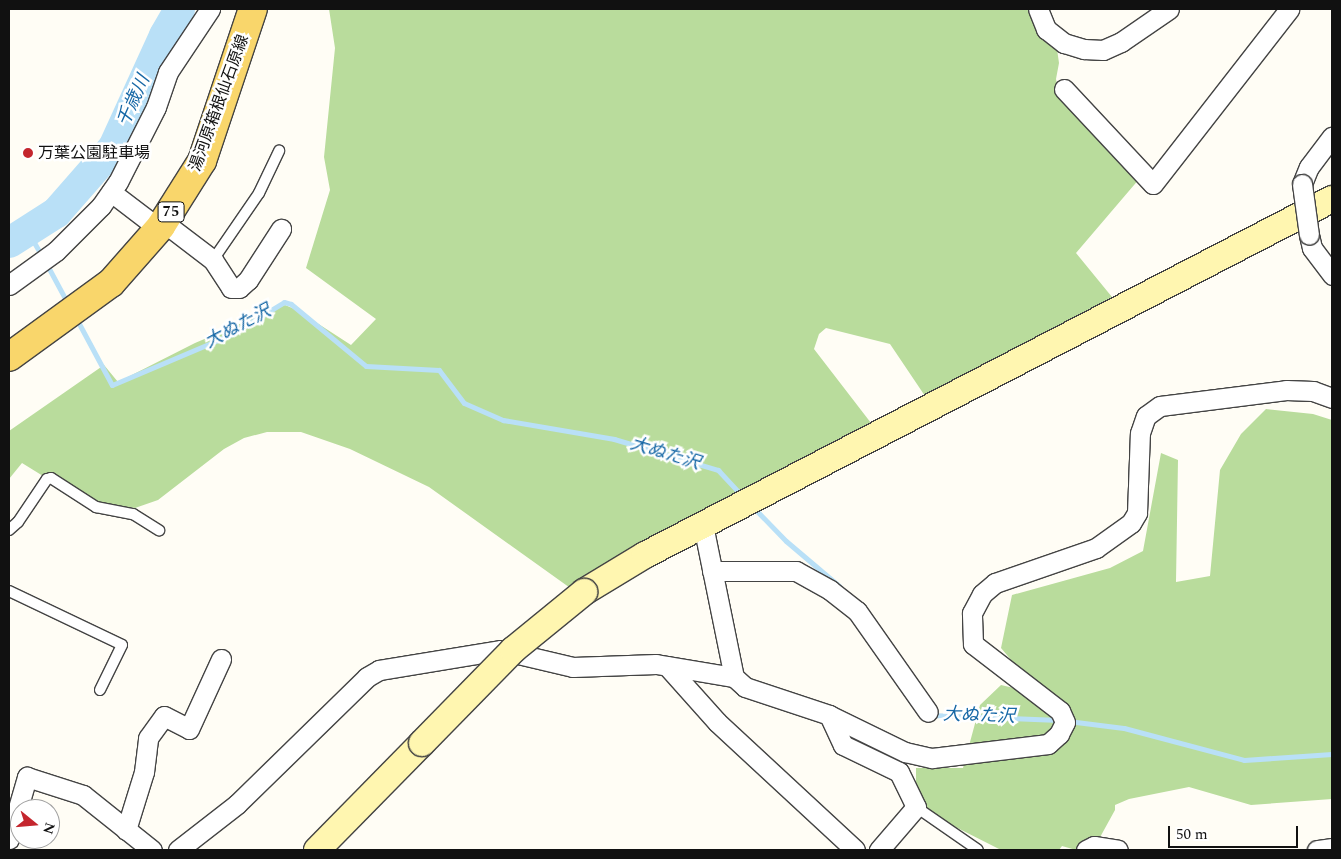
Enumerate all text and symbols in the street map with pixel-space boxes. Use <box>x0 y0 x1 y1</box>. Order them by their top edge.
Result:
street label: 湯河原箱根仙石原線 <box>185 32 253 174</box>
water label: 千歳川 <box>113 72 155 130</box>
place label: 万葉公園駐車場 <box>38 143 150 163</box>
marker: 万葉公園駐車場 <box>22 147 34 159</box>
road number: 75 <box>157 200 185 224</box>
water label: 大ぬた沢 <box>201 301 275 353</box>
water label: 大ぬた沢 <box>627 433 703 475</box>
water label: 大ぬた沢 <box>943 704 1015 728</box>
north arrow <box>10 799 60 849</box>
scale bar <box>1171 816 1301 848</box>
text: N <box>37 820 61 837</box>
text: 50 m <box>1176 823 1208 846</box>

